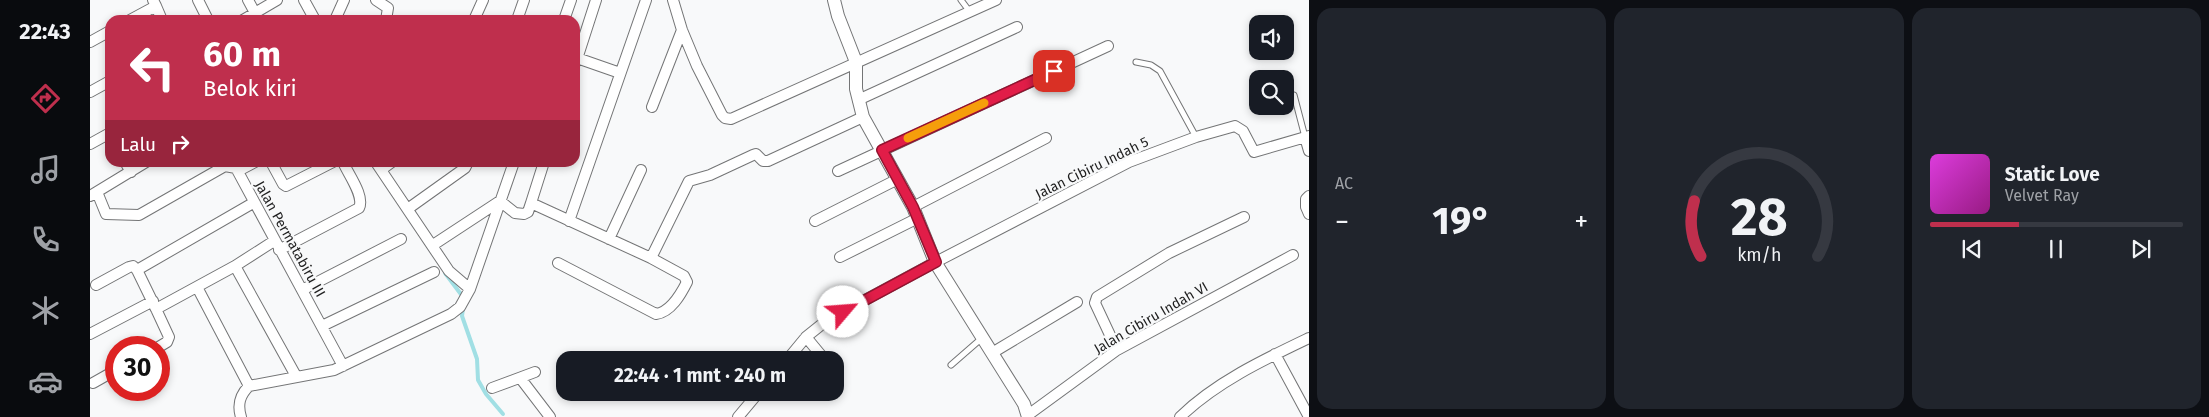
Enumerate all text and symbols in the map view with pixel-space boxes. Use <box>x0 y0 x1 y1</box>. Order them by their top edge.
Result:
map controls <box>1249 15 1294 115</box>
button: sound <box>1249 15 1294 60</box>
text: 22:43 <box>19 18 71 45</box>
text: 60 m <box>203 33 281 75</box>
icon: left <box>120 35 185 100</box>
pin <box>1033 50 1075 92</box>
icon: arrive <box>1040 57 1068 85</box>
button: search <box>1249 70 1294 115</box>
text: Belok kiri <box>203 75 297 102</box>
icon: directions <box>28 81 63 116</box>
icon: right <box>166 130 194 158</box>
text: Lalu <box>120 133 156 156</box>
street label: Jalan Cibiru Indah 5 <box>1033 133 1151 203</box>
icon: music <box>28 152 63 187</box>
text: Static Love <box>2005 163 2100 186</box>
text: AC <box>1335 174 1353 193</box>
street label: Jalan Permatabiru III <box>251 178 329 300</box>
text: 28 <box>1730 186 1788 249</box>
text: Velvet Ray <box>2005 186 2079 205</box>
text: 19° <box>1432 198 1491 244</box>
text: − <box>1335 205 1349 238</box>
text: + <box>1574 205 1588 238</box>
icon: phone <box>28 222 63 257</box>
icon: previous <box>1958 235 1986 263</box>
icon: pause <box>2042 235 2070 263</box>
icon: next <box>2127 235 2155 263</box>
text: km/h <box>1737 244 1781 266</box>
street label: Jalan Cibiru Indah VI <box>1091 278 1211 358</box>
position arrow <box>816 285 868 337</box>
icon: climate <box>28 293 63 328</box>
speed limit sign: 30 <box>105 336 170 401</box>
icon: car <box>28 364 63 399</box>
text: 22:44 · 1 mnt · 240 m <box>614 364 786 387</box>

